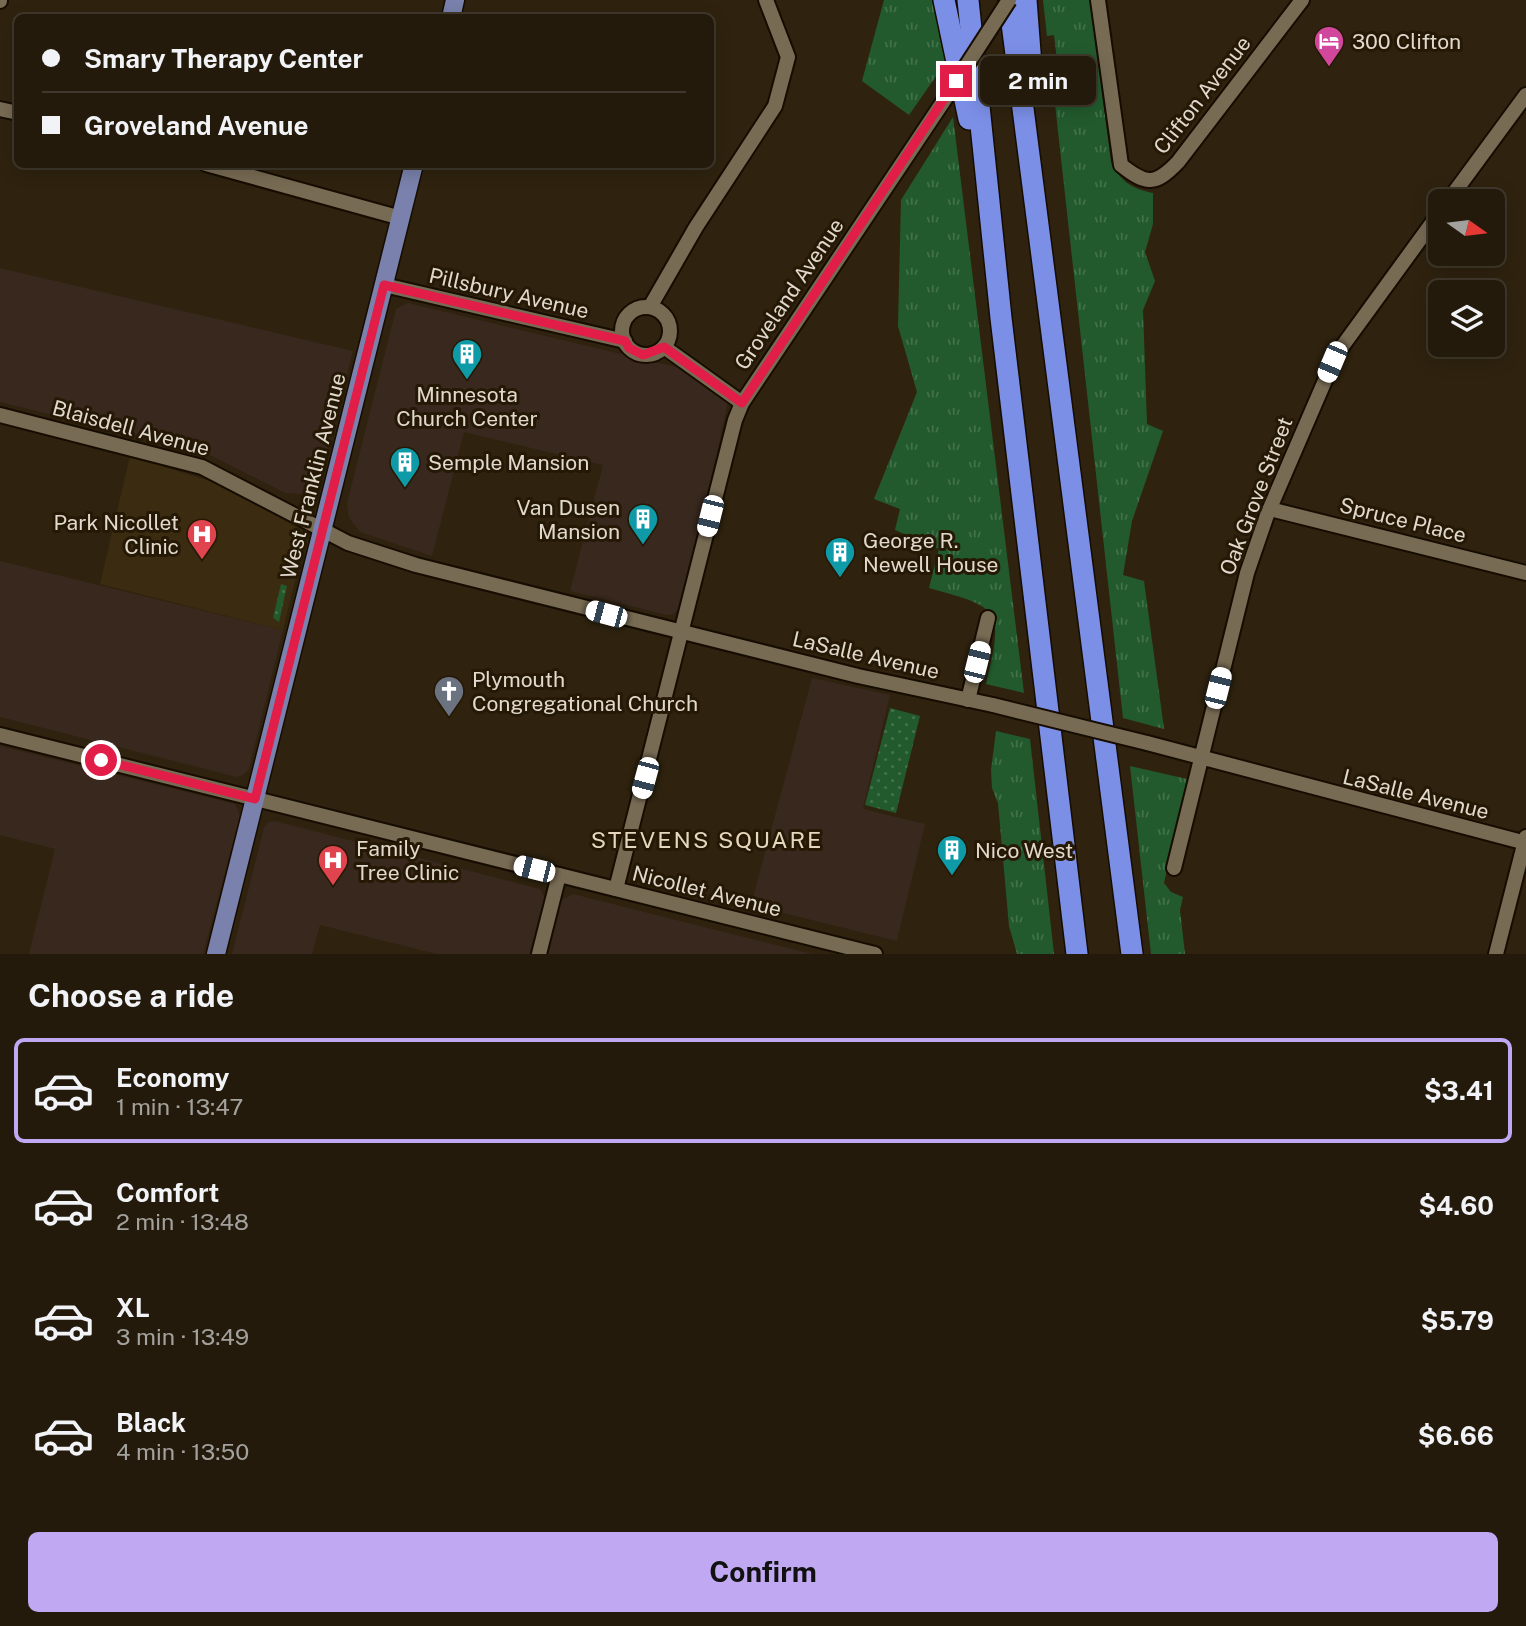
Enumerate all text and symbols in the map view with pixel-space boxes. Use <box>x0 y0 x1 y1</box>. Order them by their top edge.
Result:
hotel icon: 300 Clifton <box>1312 24 1346 68</box>
place label: 300 Clifton <box>1352 29 1461 54</box>
street label: Clifton Avenue <box>1148 31 1256 159</box>
text: Smary Therapy Center <box>84 43 363 74</box>
callout: 2 min <box>981 56 1096 106</box>
route end <box>940 65 972 97</box>
text: 2 min <box>1008 67 1068 94</box>
text: Groveland Avenue <box>84 110 308 141</box>
north arrow <box>1428 189 1505 266</box>
map controls <box>1428 189 1505 357</box>
street label: Groveland Avenue <box>729 214 849 374</box>
street label: Pillsbury Avenue <box>427 262 591 324</box>
button: layers <box>1428 280 1505 357</box>
building icon: Minnesota Church Center <box>450 337 484 381</box>
car <box>1315 339 1350 385</box>
street label: West Franklin Avenue <box>275 370 351 582</box>
place label: Minnesota Church Center <box>396 382 538 431</box>
street label: Blaisdell Avenue <box>50 395 212 461</box>
street label: Oak Grove Street <box>1214 413 1298 579</box>
building icon: Semple Mansion <box>388 445 422 489</box>
place label: Semple Mansion <box>428 450 589 475</box>
street label: Spruce Place <box>1337 492 1469 548</box>
car <box>695 493 726 539</box>
place label: Van Dusen Mansion <box>517 495 620 544</box>
building icon: Van Dusen Mansion <box>626 502 660 546</box>
place label: Park Nicollet Clinic <box>53 510 179 559</box>
hospital icon: Park Nicollet Clinic <box>185 517 219 561</box>
place label: George R. Newell House <box>863 528 999 577</box>
building icon: George R. Newell House <box>823 535 857 579</box>
car <box>583 598 630 630</box>
street label: LaSalle Avenue <box>790 626 942 684</box>
car <box>962 639 993 685</box>
car <box>1203 665 1234 711</box>
place label: Plymouth Congregational Church <box>472 667 698 716</box>
church icon: Plymouth Congregational Church <box>432 674 466 718</box>
route start <box>85 744 117 776</box>
car <box>630 755 661 801</box>
street label: LaSalle Avenue <box>1340 764 1492 824</box>
district label: STEVENS SQUARE <box>591 826 823 853</box>
building icon: Nico West <box>935 833 969 877</box>
place label: Family Tree Clinic <box>356 836 459 885</box>
place label: Nico West <box>975 838 1073 863</box>
hospital icon: Family Tree Clinic <box>316 843 350 887</box>
car <box>512 854 557 884</box>
street label: Nicollet Avenue <box>630 860 784 922</box>
text: Choose a ride <box>28 977 234 1014</box>
icon: car <box>32 1059 95 1122</box>
text: Economy <box>116 1062 229 1093</box>
text: $3.41 <box>1424 1075 1494 1106</box>
text: 1 min · 13:47 <box>116 1093 243 1120</box>
icon: car <box>32 1174 95 1237</box>
text: Comfort <box>116 1177 219 1208</box>
text: $4.60 <box>1418 1190 1494 1221</box>
text: 2 min · 13:48 <box>116 1208 249 1235</box>
icon: car <box>32 1289 95 1352</box>
text: XL <box>116 1292 150 1323</box>
text: $5.79 <box>1421 1305 1494 1336</box>
text: 3 min · 13:49 <box>116 1323 249 1350</box>
icon: car <box>32 1404 95 1467</box>
text: Black <box>116 1407 186 1438</box>
text: $6.66 <box>1418 1420 1494 1451</box>
text: 4 min · 13:50 <box>116 1438 249 1465</box>
button: Confirm <box>28 1532 1498 1612</box>

